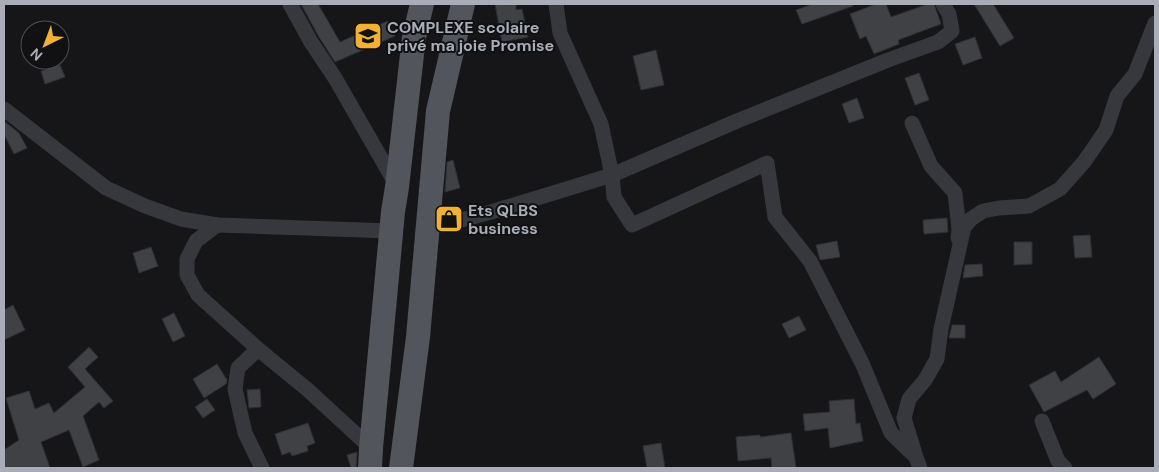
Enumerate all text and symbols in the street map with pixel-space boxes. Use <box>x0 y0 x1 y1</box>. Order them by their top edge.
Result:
place label: COMPLEXE scolaire privé ma joie Promise <box>387 17 554 56</box>
north arrow <box>20 20 70 70</box>
school or university icon: COMPLEXE scolaire privé ma joie Promise <box>353 21 383 51</box>
text: N <box>26 45 46 65</box>
place label: Ets QLBS business <box>468 200 538 239</box>
shop icon: Ets QLBS business <box>434 204 464 234</box>

